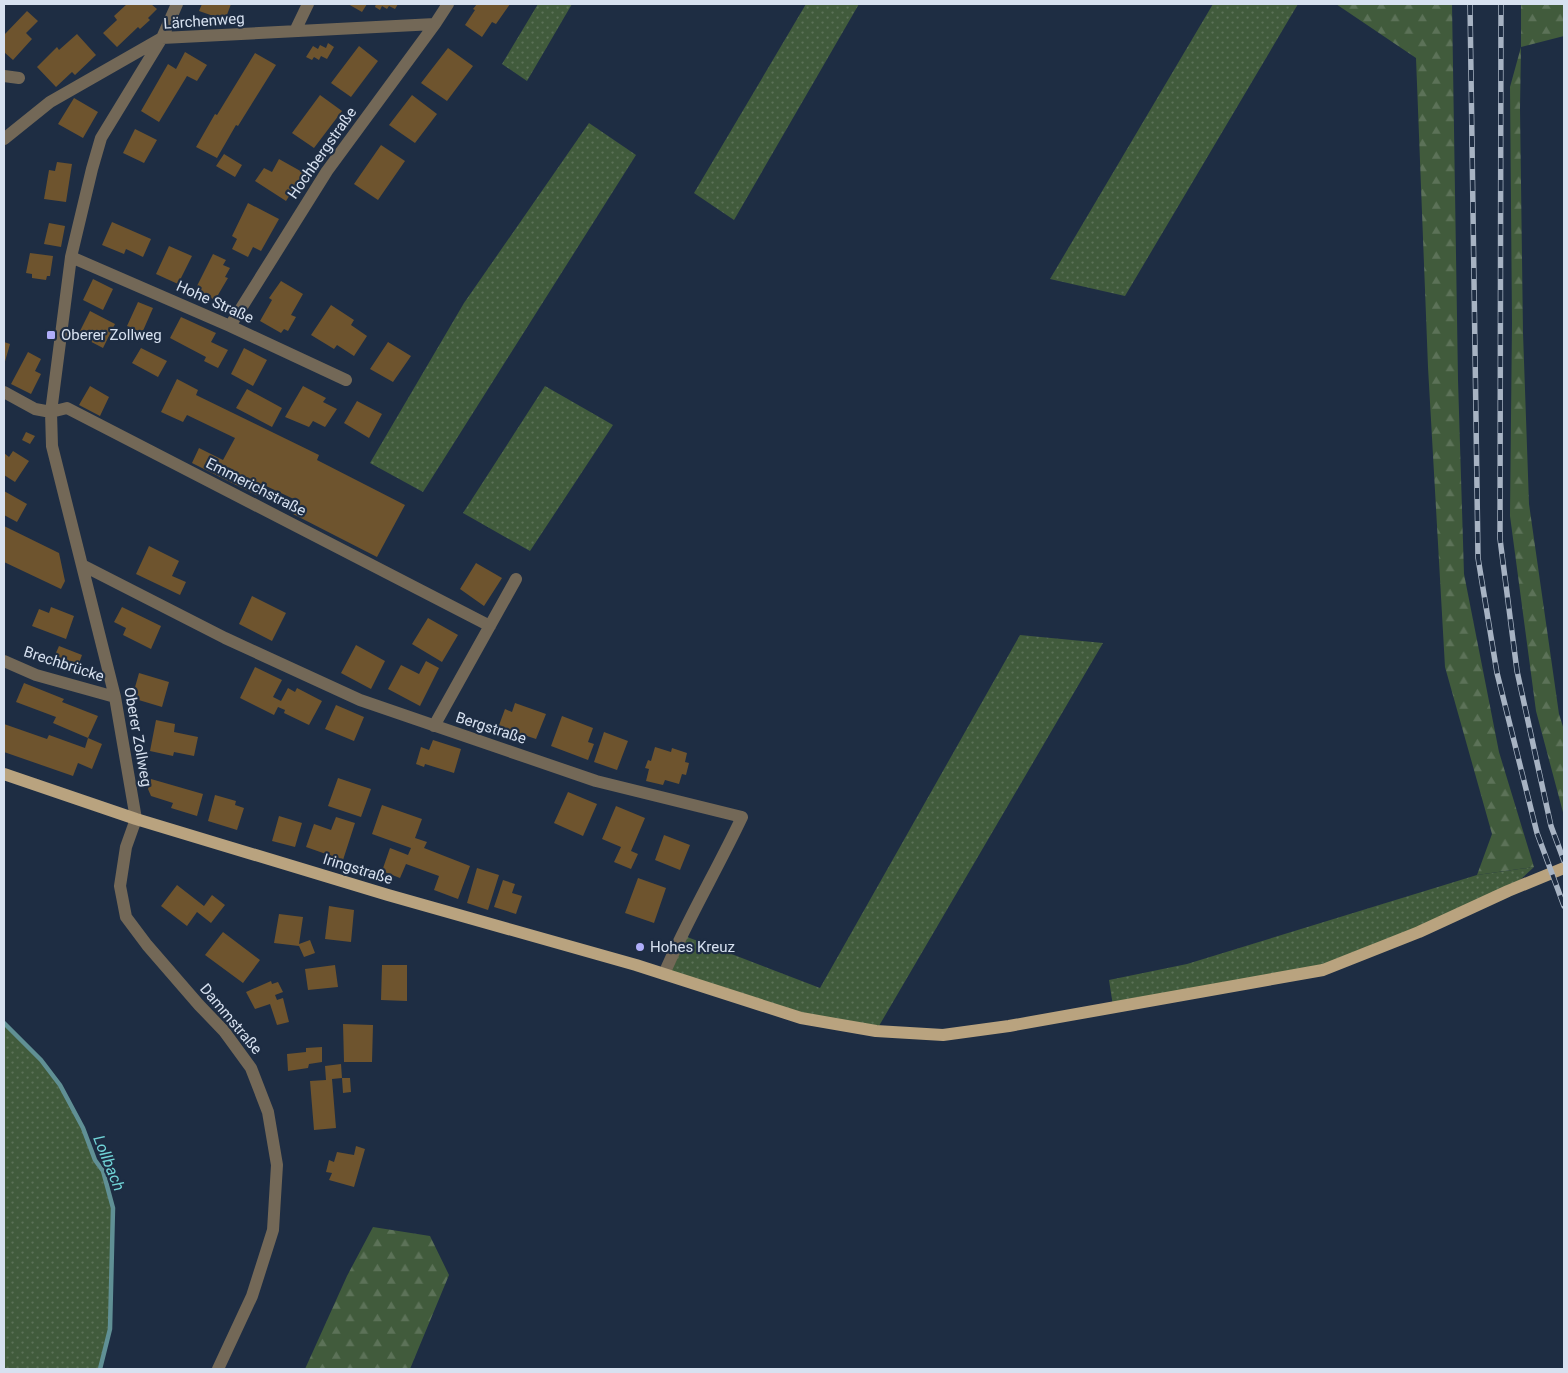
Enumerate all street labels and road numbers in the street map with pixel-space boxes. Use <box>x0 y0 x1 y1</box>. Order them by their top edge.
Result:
street label: Lärchenweg <box>163 9 245 33</box>
street label: Hochbergstraße <box>284 104 360 202</box>
street label: Hohe Straße <box>173 277 257 327</box>
street label: Emmerichstraße <box>203 454 309 520</box>
street label: Brechbrücke <box>22 643 106 685</box>
street label: Oberer Zollweg <box>120 686 156 788</box>
street label: Bergstraße <box>453 708 529 748</box>
street label: Iringstraße <box>321 850 395 888</box>
street label: Dammstraße <box>196 980 266 1058</box>

